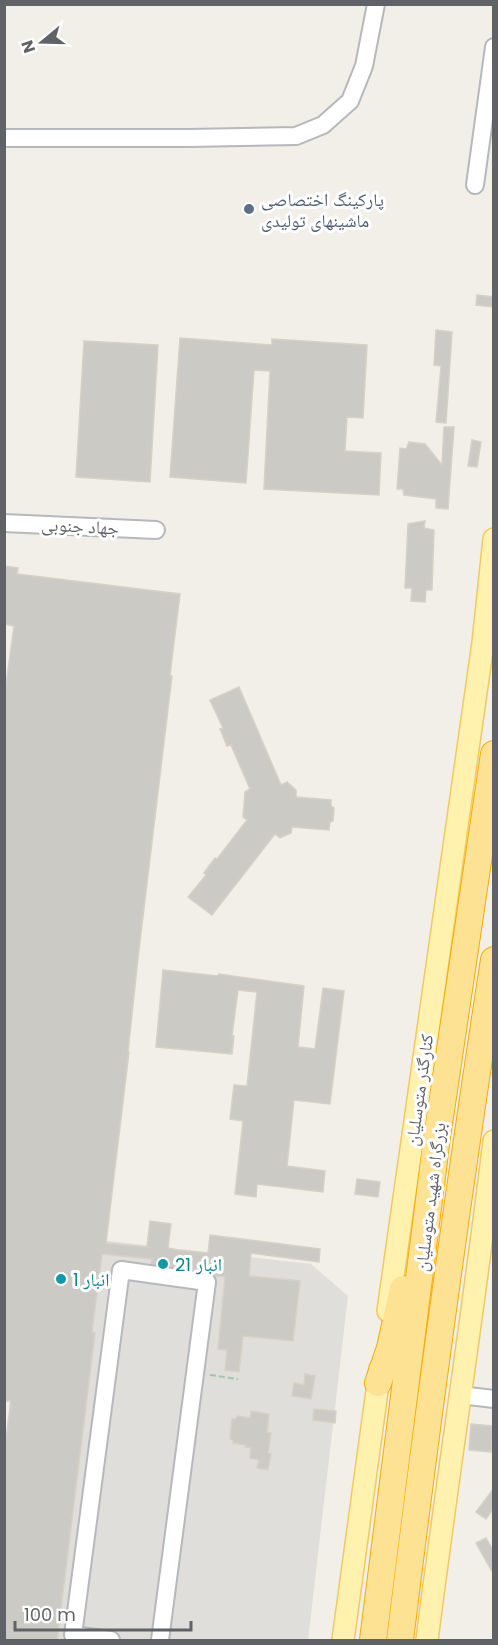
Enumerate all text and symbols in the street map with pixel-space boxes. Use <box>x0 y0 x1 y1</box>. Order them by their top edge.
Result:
north arrow <box>12 12 72 72</box>
text: N <box>15 37 41 56</box>
place label: پارکینگ اختصاصی ماشینهای تولیدی <box>261 187 384 233</box>
marker: پارکینگ اختصاصی ماشینهای تولیدی <box>242 202 256 216</box>
street label: جهاد جنوبی <box>41 511 119 541</box>
street label: کنارگذر متوسلیان <box>399 1032 439 1148</box>
street label: بزرگراه شهید متوسلیان <box>408 1121 452 1273</box>
place label: انبار 21 <box>175 1252 222 1277</box>
marker: انبار 21 <box>156 1257 170 1271</box>
place label: انبار 1 <box>73 1267 110 1292</box>
marker: انبار 1 <box>54 1272 68 1286</box>
scale bar <box>15 1594 190 1632</box>
text: 100 m <box>24 1602 76 1627</box>

